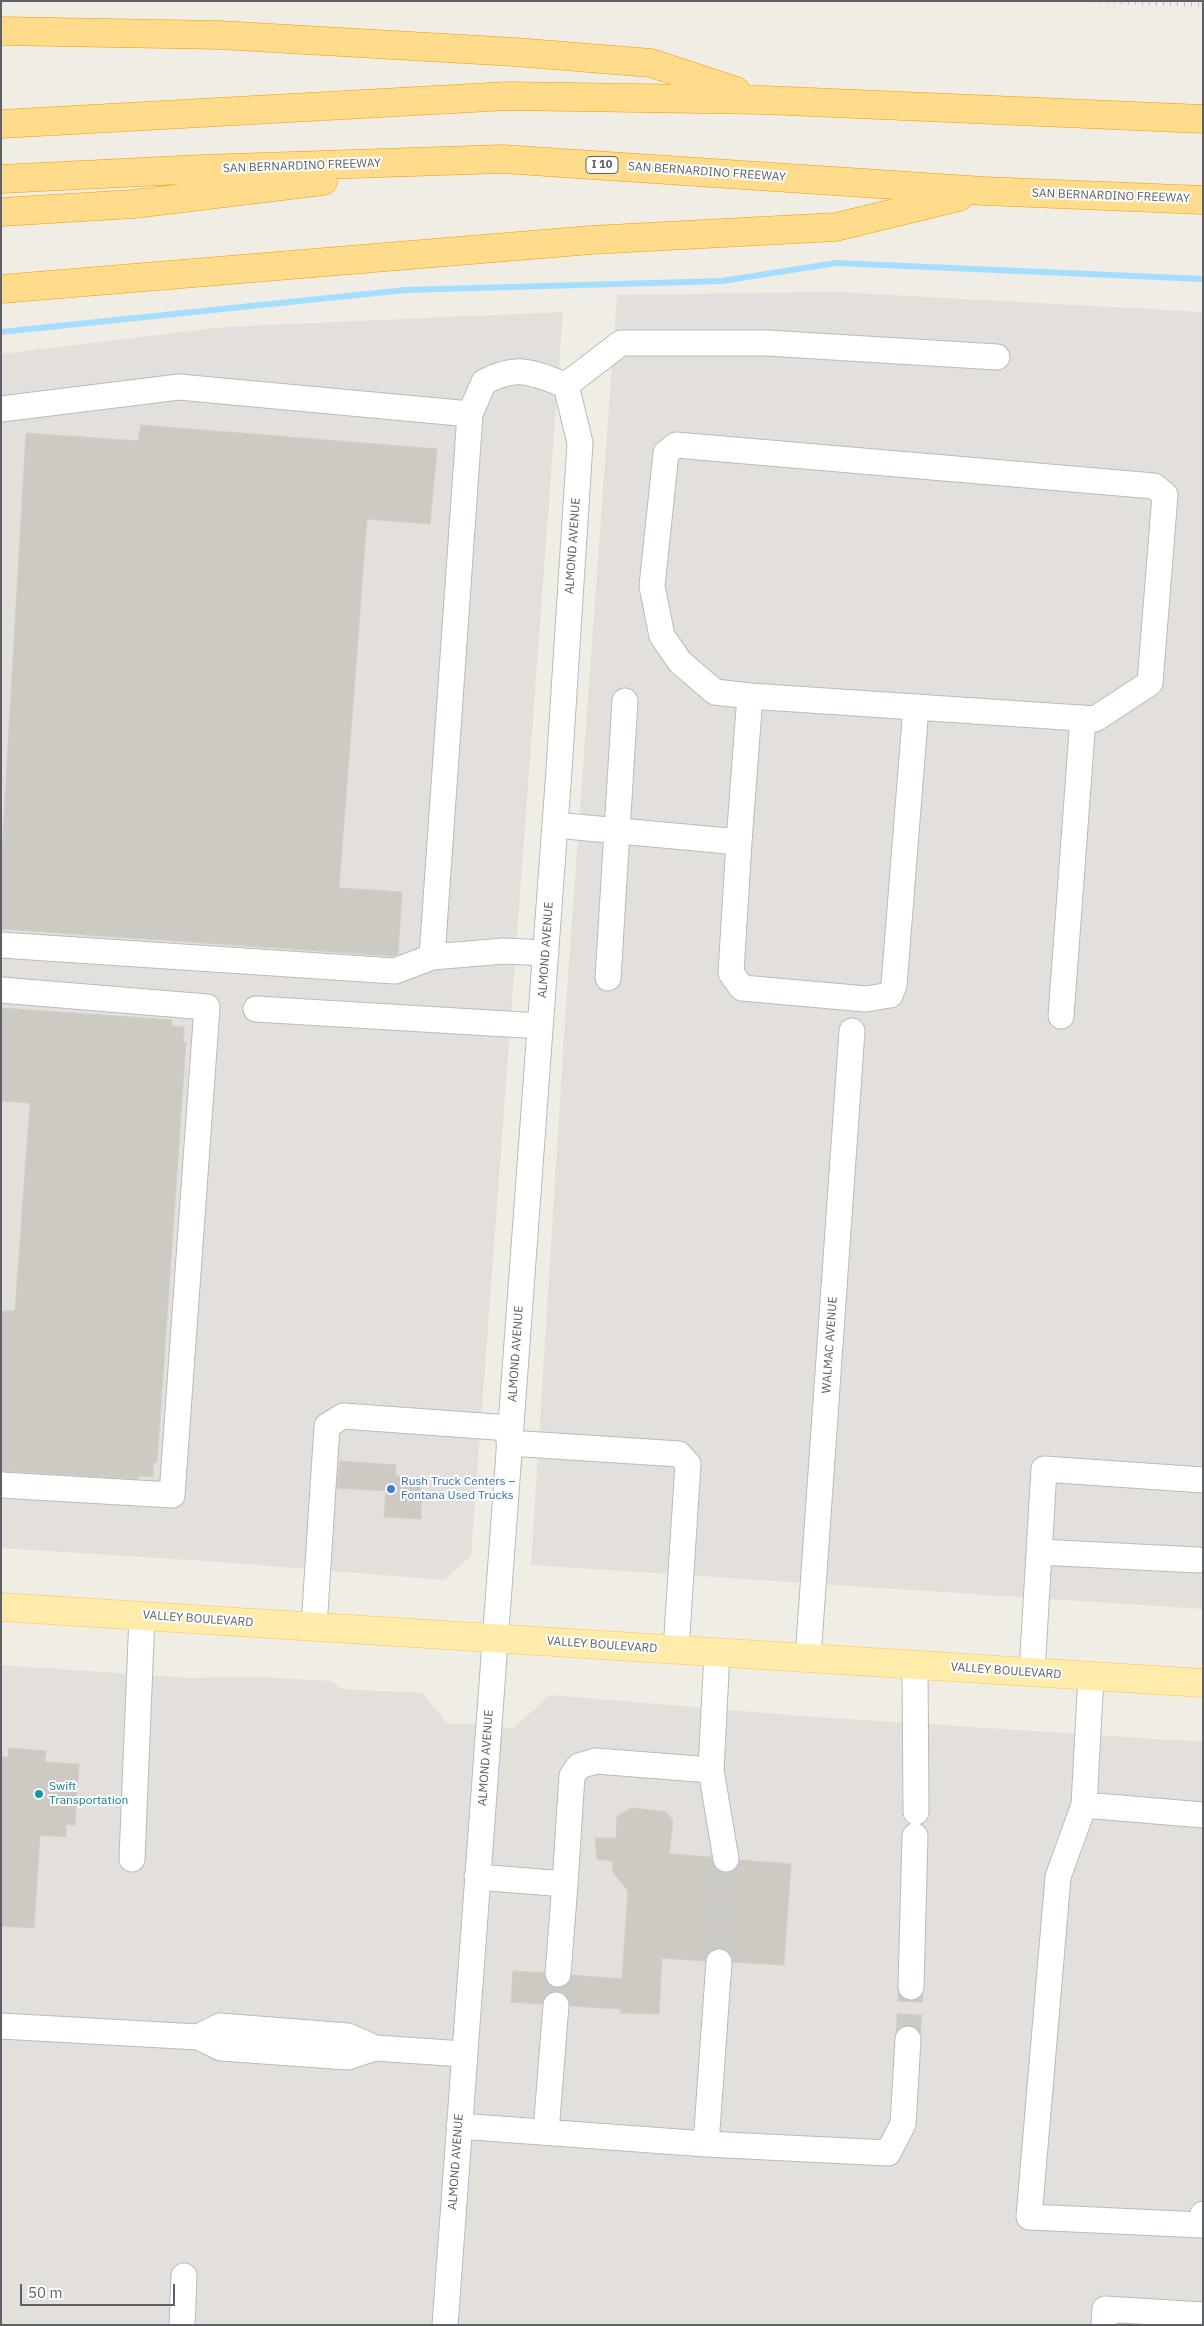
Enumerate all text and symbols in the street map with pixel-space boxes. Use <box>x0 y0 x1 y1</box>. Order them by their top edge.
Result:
street label: SAN BERNARDINO FREEWAY <box>223 156 381 176</box>
road number: I 10 <box>586 156 618 174</box>
street label: SAN BERNARDINO FREEWAY <box>628 159 786 185</box>
street label: SAN BERNARDINO FREEWAY <box>1032 186 1190 206</box>
street label: ALMOND AVENUE <box>562 497 584 595</box>
street label: ALMOND AVENUE <box>535 901 557 999</box>
street label: WALMAC AVENUE <box>819 1296 841 1394</box>
street label: ALMOND AVENUE <box>505 1305 527 1403</box>
place label: Rush Truck Centers – Fontana Used Trucks <box>401 1475 515 1503</box>
marker: Rush Truck Centers – Fontana Used Trucks <box>385 1483 397 1495</box>
street label: VALLEY BOULEVARD <box>142 1608 254 1630</box>
street label: VALLEY BOULEVARD <box>546 1634 658 1656</box>
street label: VALLEY BOULEVARD <box>950 1660 1062 1682</box>
street label: ALMOND AVENUE <box>475 1709 497 1807</box>
place label: Swift Transportation <box>49 1780 128 1808</box>
marker: Swift Transportation <box>33 1788 45 1800</box>
street label: ALMOND AVENUE <box>445 2113 467 2211</box>
scale bar <box>22 2274 178 2306</box>
text: 50 m <box>28 2283 63 2302</box>

